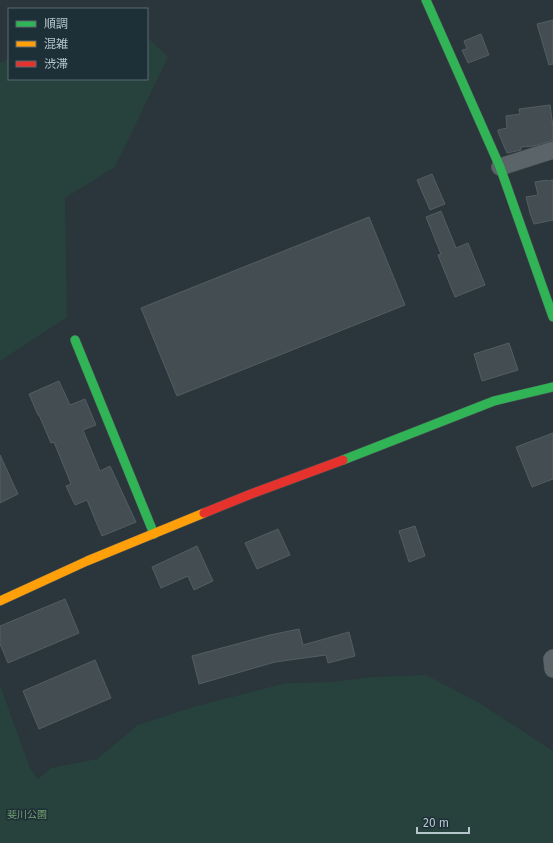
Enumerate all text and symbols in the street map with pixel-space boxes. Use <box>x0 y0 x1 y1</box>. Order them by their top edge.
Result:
legend <box>8 8 148 80</box>
text: 順調 <box>44 17 68 31</box>
text: 混雑 <box>44 37 68 51</box>
text: 渋滞 <box>44 57 68 71</box>
park label: 斐川公園 <box>7 809 47 821</box>
scale bar <box>417 809 469 835</box>
text: 20 m <box>423 816 449 830</box>

